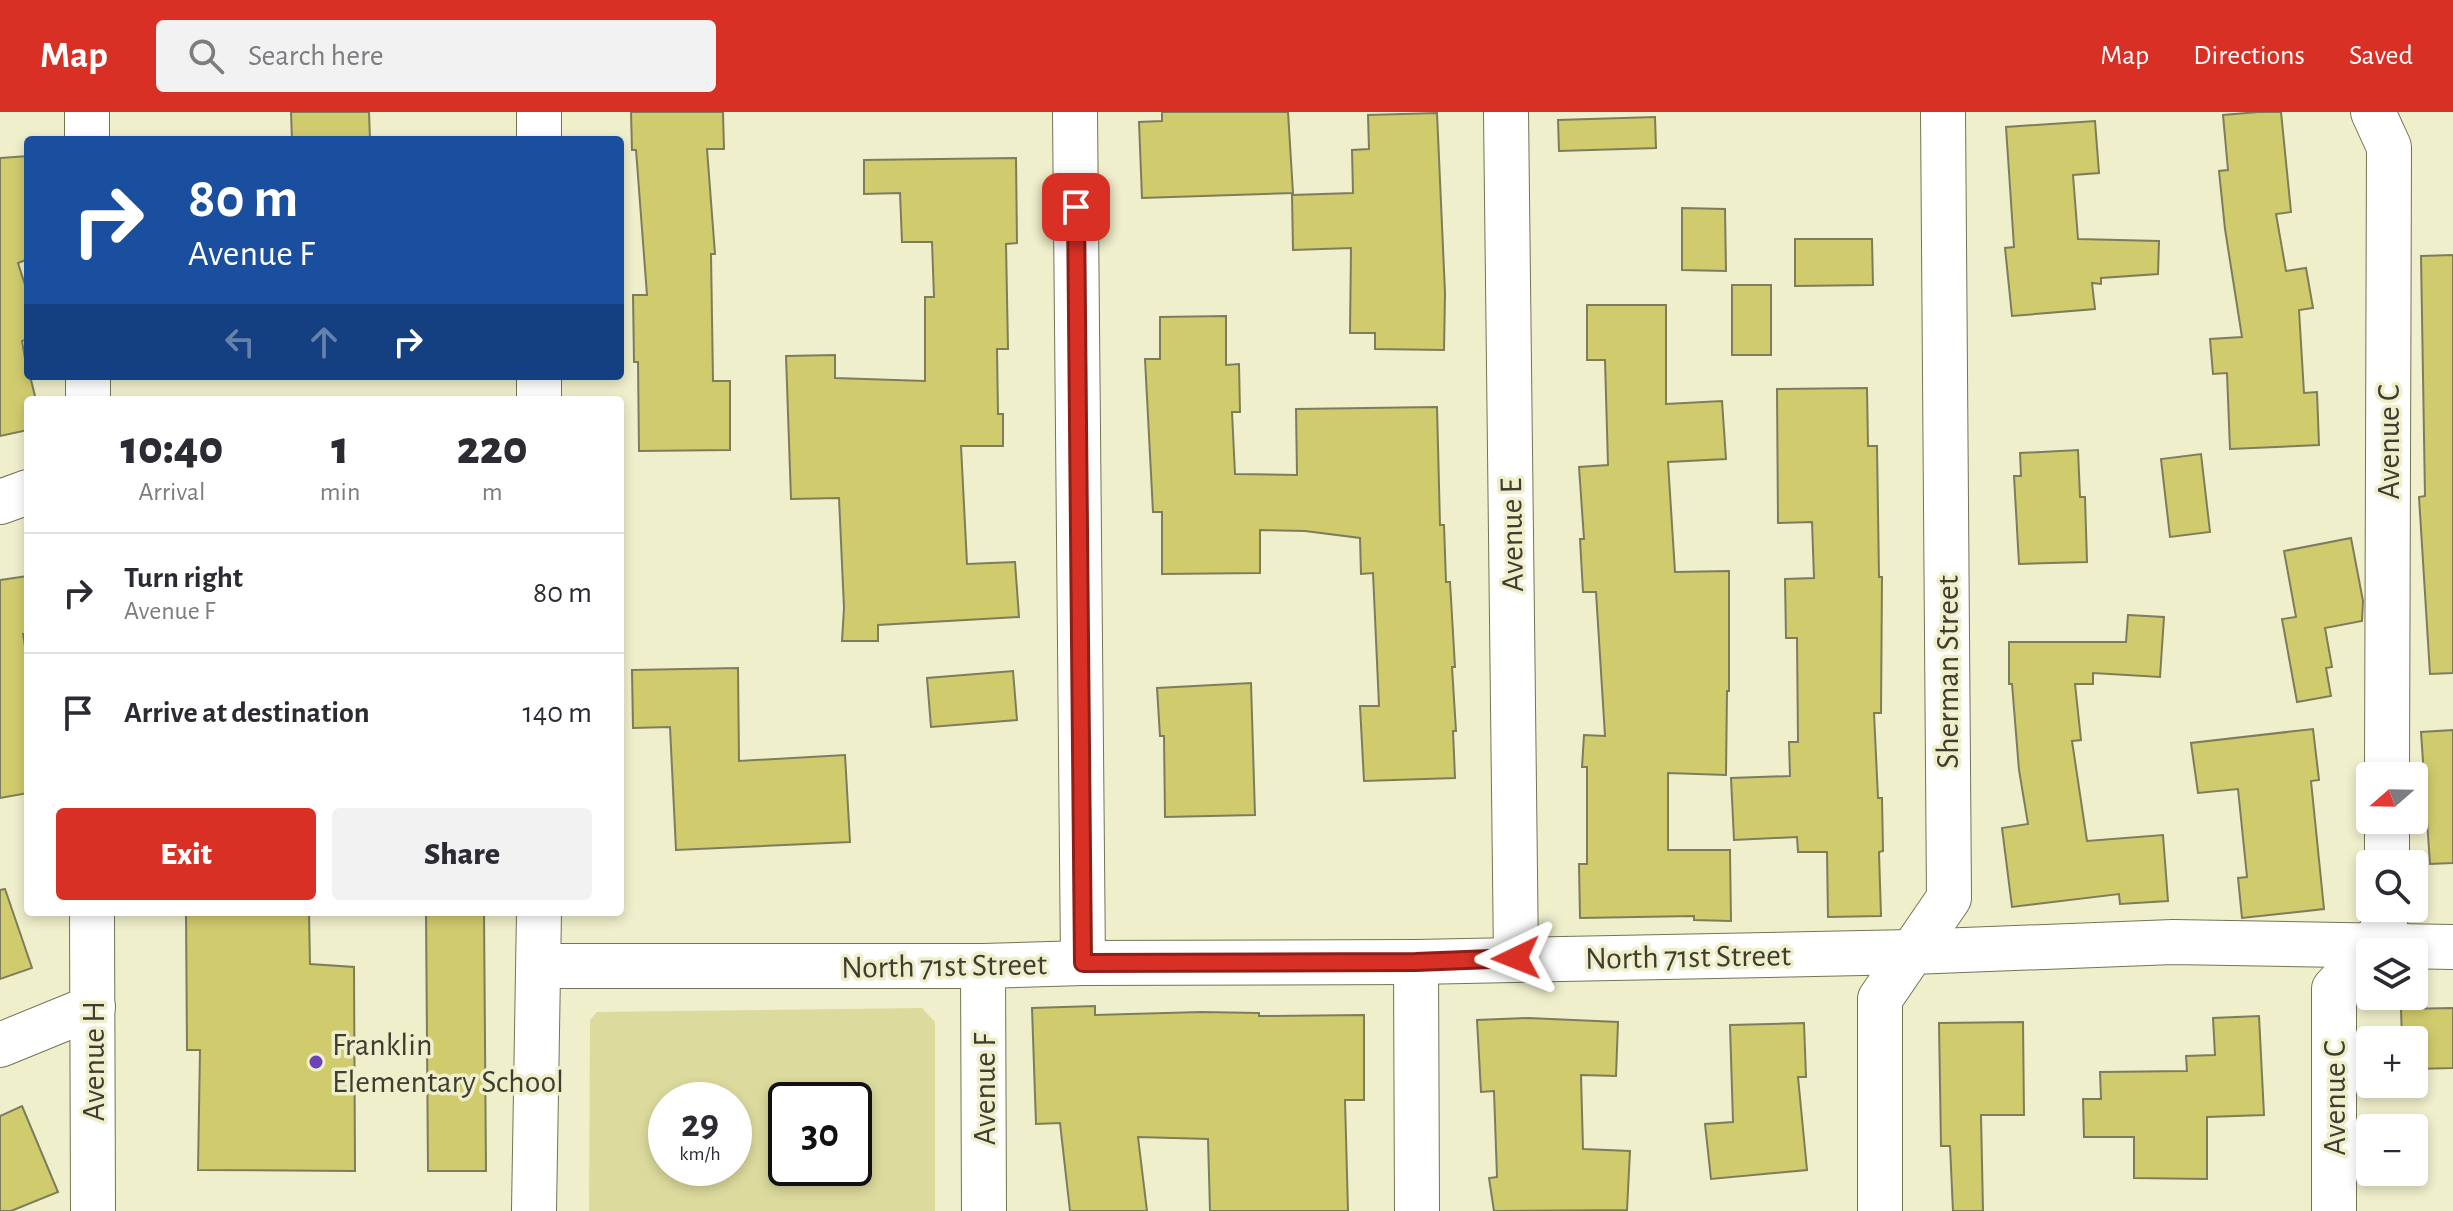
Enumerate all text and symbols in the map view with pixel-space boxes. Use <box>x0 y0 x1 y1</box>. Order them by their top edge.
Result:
search box <box>156 20 716 92</box>
icon: search <box>184 34 228 78</box>
text: Map <box>40 37 108 75</box>
text: Search here <box>248 41 384 71</box>
text: Map <box>2100 42 2149 70</box>
text: Directions <box>2193 42 2305 70</box>
text: Saved <box>2349 42 2413 70</box>
icon: right <box>56 168 160 272</box>
text: 80 m <box>188 171 298 227</box>
pin <box>1042 173 1110 241</box>
icon: arrive <box>1054 185 1098 229</box>
text: Avenue F <box>188 236 315 272</box>
icon: left <box>218 320 262 364</box>
icon: ahead <box>302 320 346 364</box>
icon: right <box>386 320 430 364</box>
street label: Avenue C <box>2373 384 2405 500</box>
text: 10:40 <box>120 425 223 473</box>
text: 1 <box>331 425 349 473</box>
text: 220 <box>457 425 528 473</box>
street label: Avenue E <box>1495 478 1529 592</box>
text: Arrival <box>138 479 205 505</box>
text: min <box>320 479 360 505</box>
text: m <box>482 479 503 505</box>
text: Turn right <box>124 563 243 593</box>
icon: right <box>56 571 100 615</box>
street label: Sherman Street <box>1932 575 1964 769</box>
text: 80 m <box>533 578 592 608</box>
text: Avenue F <box>124 598 215 624</box>
icon: arrive <box>56 691 100 735</box>
text: Arrive at destination <box>124 698 370 728</box>
text: 140 m <box>522 698 592 728</box>
north arrow <box>2356 762 2428 834</box>
map controls <box>2356 762 2428 1186</box>
button: Exit <box>56 808 316 900</box>
button: Share <box>332 808 592 900</box>
button: search <box>2356 850 2428 922</box>
position arrow <box>1474 916 1558 1000</box>
button: layers <box>2356 938 2428 1010</box>
street label: North 71st Street <box>1585 939 1791 975</box>
street label: North 71st Street <box>841 948 1047 984</box>
street label: Avenue H <box>78 1001 110 1121</box>
button: + <box>2356 1026 2428 1098</box>
place label: Franklin Elementary School <box>332 1029 564 1098</box>
street label: Avenue F <box>969 1032 1001 1145</box>
street label: Avenue C <box>2319 1040 2351 1156</box>
marker: Franklin Elementary School <box>307 1053 325 1071</box>
speed limit sign: 30 <box>768 1082 872 1186</box>
text: 29 <box>681 1104 719 1144</box>
button: − <box>2356 1114 2428 1186</box>
text: km/h <box>679 1144 721 1164</box>

